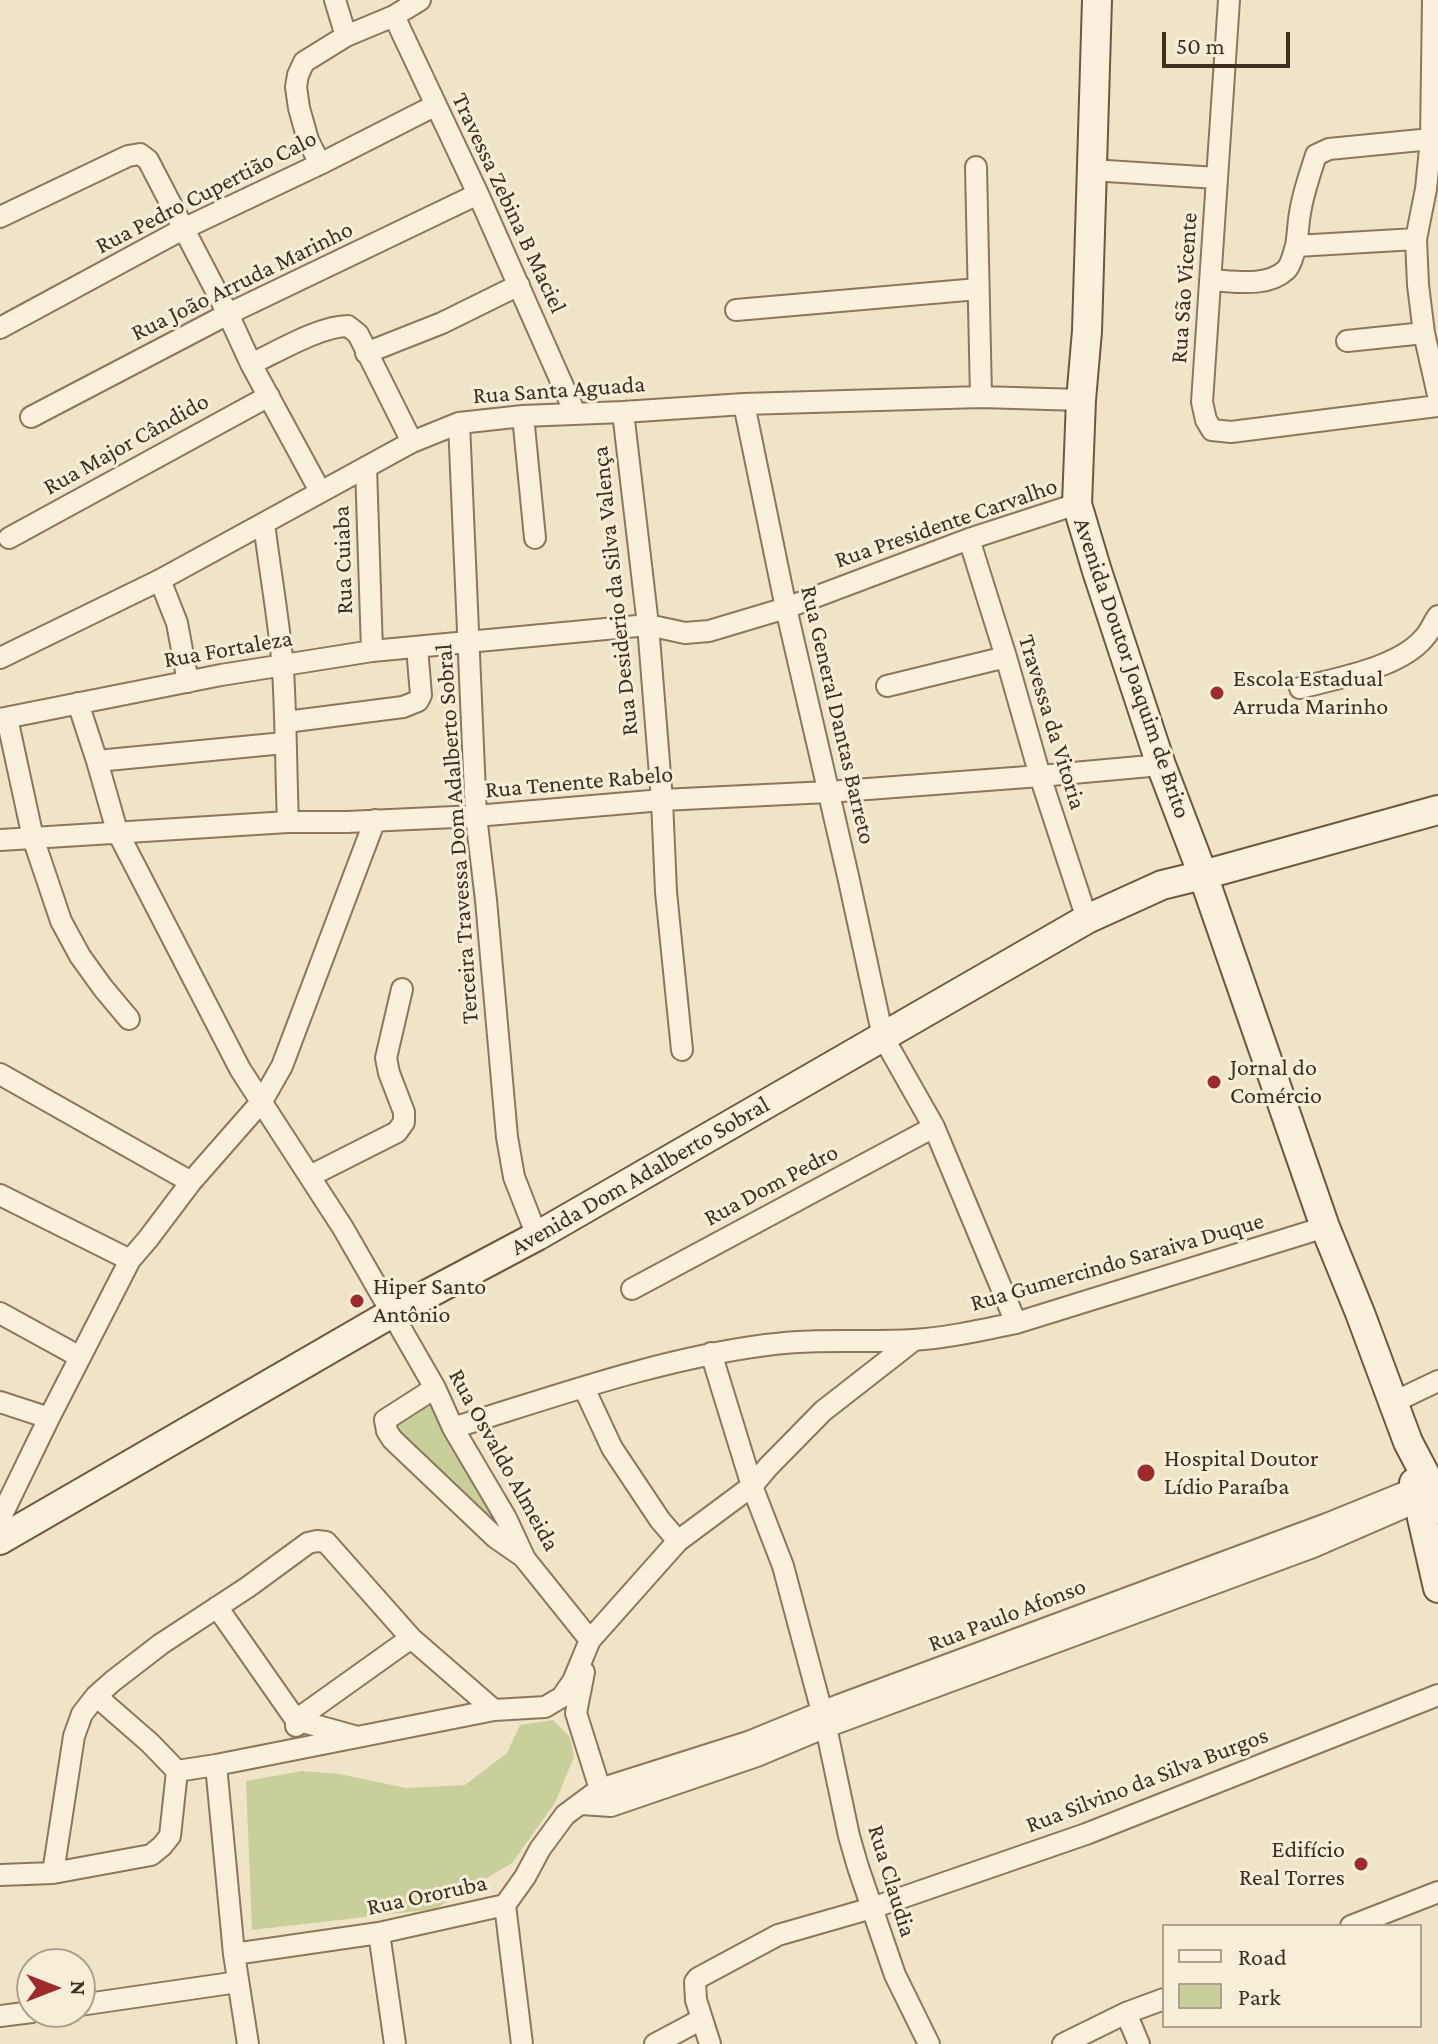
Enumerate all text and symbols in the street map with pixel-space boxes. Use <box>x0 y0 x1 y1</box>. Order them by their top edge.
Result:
scale bar <box>1166 16 1294 66</box>
text: 50 m <box>1176 32 1225 59</box>
street label: Travessa Zebina B Maciel <box>445 88 573 318</box>
street label: Rua Pedro Cupertião Calo <box>91 124 321 260</box>
street label: Rua São Vicente <box>1164 212 1204 364</box>
street label: Rua João Arruda Marinho <box>126 215 358 347</box>
street label: Rua Santa Aguada <box>472 370 646 410</box>
street label: Rua Major Cândido <box>38 387 214 501</box>
street label: Rua Desiderio da Silva Valença <box>585 445 645 737</box>
street label: Rua Presidente Carvalho <box>831 471 1061 575</box>
street label: Rua Cuiaba <box>327 505 359 615</box>
street label: Avenida Doutor Joaquim de Brito <box>1067 514 1197 822</box>
street label: Rua General Dantas Barreto <box>794 583 882 847</box>
street label: Rua Fortaleza <box>161 624 295 674</box>
street label: Travessa da Vitoria <box>1012 631 1092 813</box>
street label: Terceira Travessa Dom Adalberto Sobral <box>429 643 485 1025</box>
place label: Escola Estadual Arruda Marinho <box>1233 665 1388 721</box>
marker: Escola Estadual Arruda Marinho <box>1208 684 1226 702</box>
street label: Rua Tenente Rabelo <box>484 759 674 805</box>
place label: Jornal do Comércio <box>1230 1054 1322 1110</box>
marker: Jornal do Comércio <box>1205 1073 1223 1091</box>
street label: Avenida Dom Adalberto Sobral <box>506 1090 774 1262</box>
street label: Rua Dom Pedro <box>699 1138 843 1232</box>
street label: Rua Gumercindo Saraiva Duque <box>967 1206 1267 1318</box>
place label: Hiper Santo Antônio <box>373 1273 486 1329</box>
marker: Hiper Santo Antônio <box>348 1292 366 1310</box>
street label: Rua Osvaldo Almeida <box>442 1364 566 1556</box>
place label: Hospital Doutor Lídio Paraíba <box>1164 1445 1319 1501</box>
marker: Hospital Doutor Lídio Paraíba <box>1135 1462 1157 1484</box>
street label: Rua Paulo Afonso <box>924 1572 1090 1658</box>
street label: Rua Silvino da Silva Burgos <box>1022 1720 1272 1840</box>
street label: Rua Claudia <box>861 1821 923 1941</box>
place label: Edifício Real Torres <box>1239 1836 1345 1892</box>
marker: Edifício Real Torres <box>1352 1855 1370 1873</box>
street label: Rua Ororuba <box>364 1868 490 1922</box>
legend <box>1162 1924 1422 2028</box>
text: Road <box>1238 1943 1287 1970</box>
north arrow <box>16 1948 96 2028</box>
text: N <box>66 1981 91 1996</box>
text: Park <box>1238 1983 1281 2010</box>

